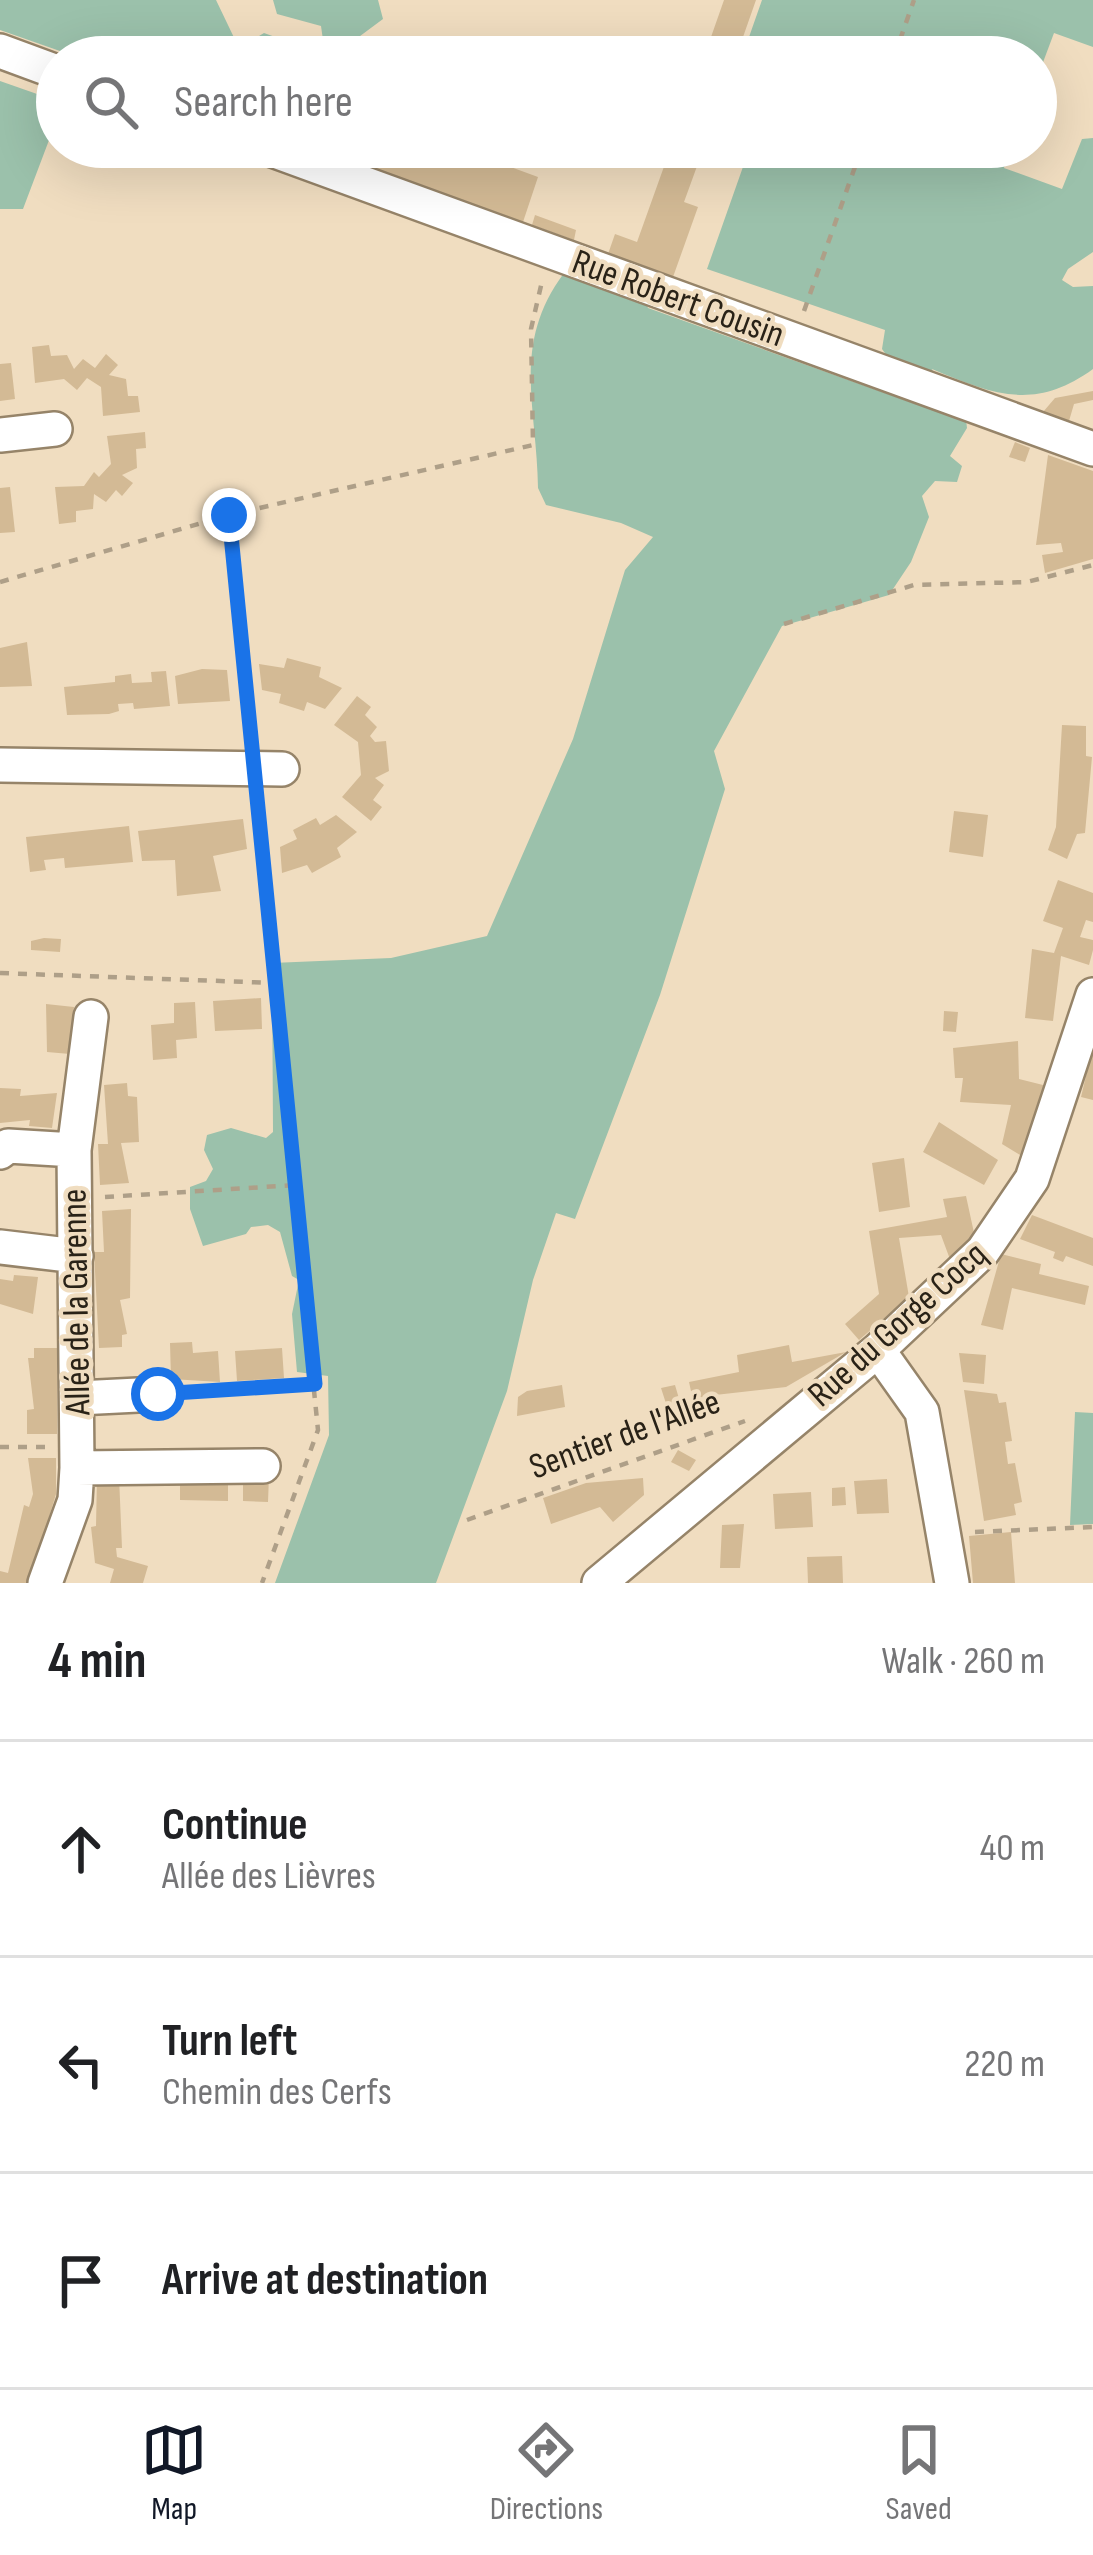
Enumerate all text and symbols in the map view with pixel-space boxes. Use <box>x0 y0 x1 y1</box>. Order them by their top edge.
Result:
search box <box>36 36 1057 168</box>
icon: search <box>78 69 144 135</box>
text: Search here <box>174 75 353 130</box>
street label: Rue Robert Cousin <box>566 241 790 357</box>
route end <box>202 488 256 542</box>
street label: Allée de la Garenne <box>54 1188 100 1417</box>
street label: Rue du Gorge Cocq <box>800 1233 996 1417</box>
route start <box>131 1367 185 1421</box>
street label: Sentier de l'Allée <box>524 1381 726 1489</box>
text: 4 min <box>48 1631 147 1692</box>
text: Walk · 260 m <box>882 1638 1045 1685</box>
text: Continue <box>162 1798 308 1853</box>
icon: ahead <box>48 1816 114 1882</box>
text: 40 m <box>980 1825 1045 1872</box>
text: Allée des Lièvres <box>162 1853 376 1900</box>
text: Turn left <box>162 2014 297 2069</box>
icon: left <box>48 2032 114 2098</box>
text: 220 m <box>964 2041 1045 2088</box>
text: Chemin des Cerfs <box>162 2069 392 2116</box>
icon: arrive <box>48 2248 114 2314</box>
text: Arrive at destination <box>162 2253 488 2308</box>
tab: Map <box>141 2417 207 2529</box>
tab: Directions <box>490 2417 603 2529</box>
tab: Saved <box>886 2417 952 2529</box>

